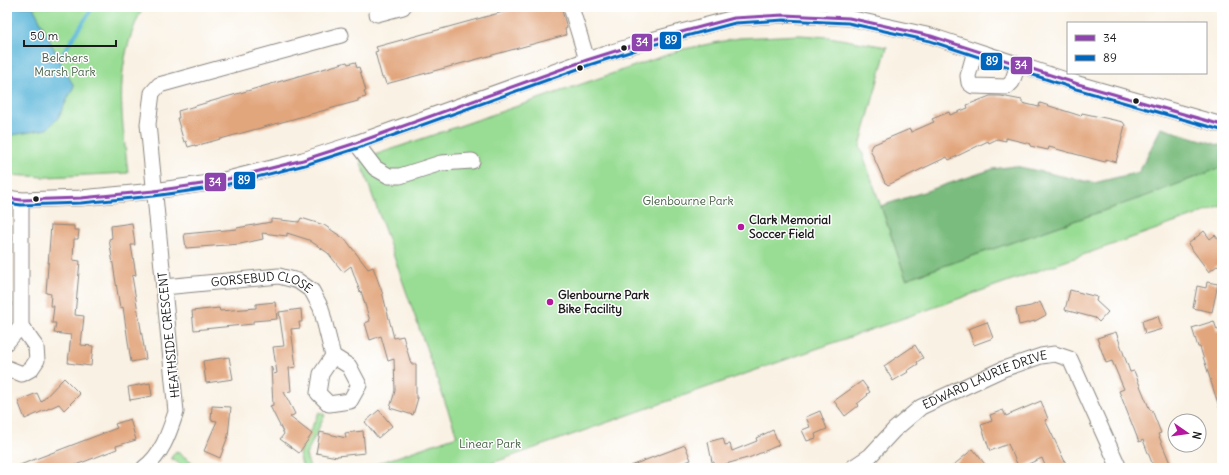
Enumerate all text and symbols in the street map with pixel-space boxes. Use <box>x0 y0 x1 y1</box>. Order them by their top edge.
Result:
scale bar <box>24 22 116 48</box>
legend <box>1067 22 1207 74</box>
text: 50 m <box>30 28 59 43</box>
text: 34 <box>1103 30 1117 45</box>
line badge: 89 <box>659 31 682 50</box>
line badge: 34 <box>631 33 653 52</box>
text: 89 <box>665 33 677 47</box>
text: 34 <box>636 35 649 49</box>
unlabelled marker <box>619 43 629 53</box>
park label: Belchers Marsh Park <box>34 50 96 79</box>
text: 89 <box>1103 50 1117 65</box>
line badge: 89 <box>980 52 1003 71</box>
text: 89 <box>986 54 998 68</box>
line badge: 34 <box>1010 56 1033 75</box>
text: 34 <box>1015 58 1028 72</box>
unlabelled marker <box>575 63 585 73</box>
unlabelled marker <box>1131 96 1141 106</box>
line badge: 89 <box>233 171 256 190</box>
line badge: 34 <box>204 172 227 192</box>
text: 89 <box>238 173 250 187</box>
text: 34 <box>209 175 222 189</box>
park label: Glenbourne Park <box>642 193 734 208</box>
unlabelled marker <box>31 194 41 204</box>
place label: Clark Memorial Soccer Field <box>749 212 831 241</box>
marker: Clark Memorial Soccer Field <box>736 222 746 232</box>
street label: GORSEBUD CLOSE <box>210 268 315 296</box>
street label: HEATHSIDE CRESCENT <box>154 271 183 399</box>
place label: Glenbourne Park Bike Facility <box>558 287 649 317</box>
marker: Glenbourne Park Bike Facility <box>545 297 555 307</box>
street label: EDWARD LAURIE DRIVE <box>920 347 1048 412</box>
north arrow <box>1167 413 1207 453</box>
text: N <box>1189 430 1204 441</box>
park label: Linear Park <box>459 436 521 451</box>

